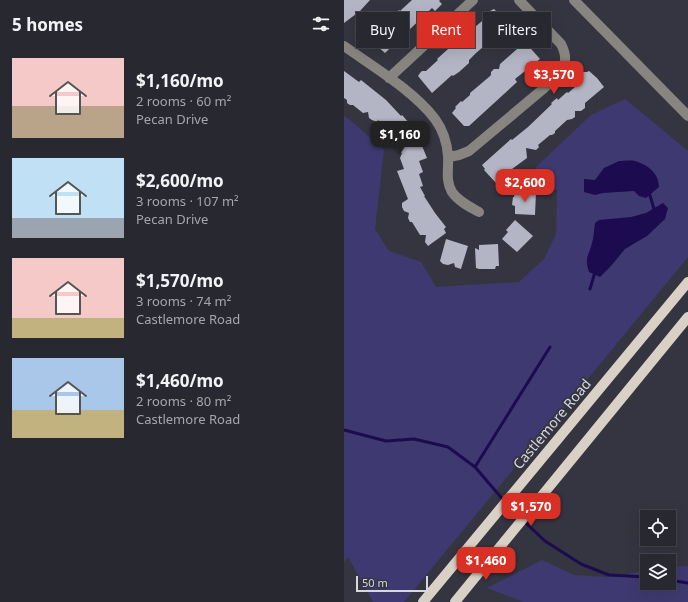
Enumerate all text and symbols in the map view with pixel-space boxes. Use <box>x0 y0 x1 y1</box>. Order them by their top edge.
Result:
chip: Buy <box>356 12 409 48</box>
chip: Rent <box>417 12 475 48</box>
chip: Filters <box>483 12 551 48</box>
text: 5 homes <box>12 13 83 36</box>
icon: filters <box>310 13 332 35</box>
pin: $3,570 <box>521 61 587 95</box>
text: $3,570 <box>534 65 574 83</box>
text: $1,160/mo <box>136 69 224 92</box>
icon: home <box>44 74 92 122</box>
text: 2 rooms · 60 m² <box>136 92 231 110</box>
text: Pecan Drive <box>136 110 208 128</box>
pin: $1,160 <box>367 121 433 155</box>
text: $1,160 <box>380 125 420 143</box>
text: $2,600/mo <box>136 169 224 192</box>
pin: $2,600 <box>492 169 558 203</box>
text: $2,600 <box>505 173 545 191</box>
icon: home <box>44 174 92 222</box>
text: 3 rooms · 107 m² <box>136 192 239 210</box>
text: Pecan Drive <box>136 210 208 228</box>
text: $1,570/mo <box>136 269 224 292</box>
icon: home <box>44 274 92 322</box>
text: 3 rooms · 74 m² <box>136 292 231 310</box>
text: Castlemore Road <box>136 310 240 328</box>
text: $1,460/mo <box>136 369 224 392</box>
icon: home <box>44 374 92 422</box>
street label: Castlemore Road <box>508 375 595 473</box>
text: 2 rooms · 80 m² <box>136 392 231 410</box>
text: Castlemore Road <box>136 410 240 428</box>
pin: $1,570 <box>498 493 564 527</box>
text: $1,570 <box>511 497 551 515</box>
map controls <box>640 510 676 590</box>
button: locate <box>640 510 676 546</box>
pin: $1,460 <box>453 547 519 581</box>
text: $1,460 <box>466 551 506 569</box>
button: layers <box>640 554 676 590</box>
scale bar <box>356 574 428 593</box>
text: 50 m <box>362 575 388 590</box>

